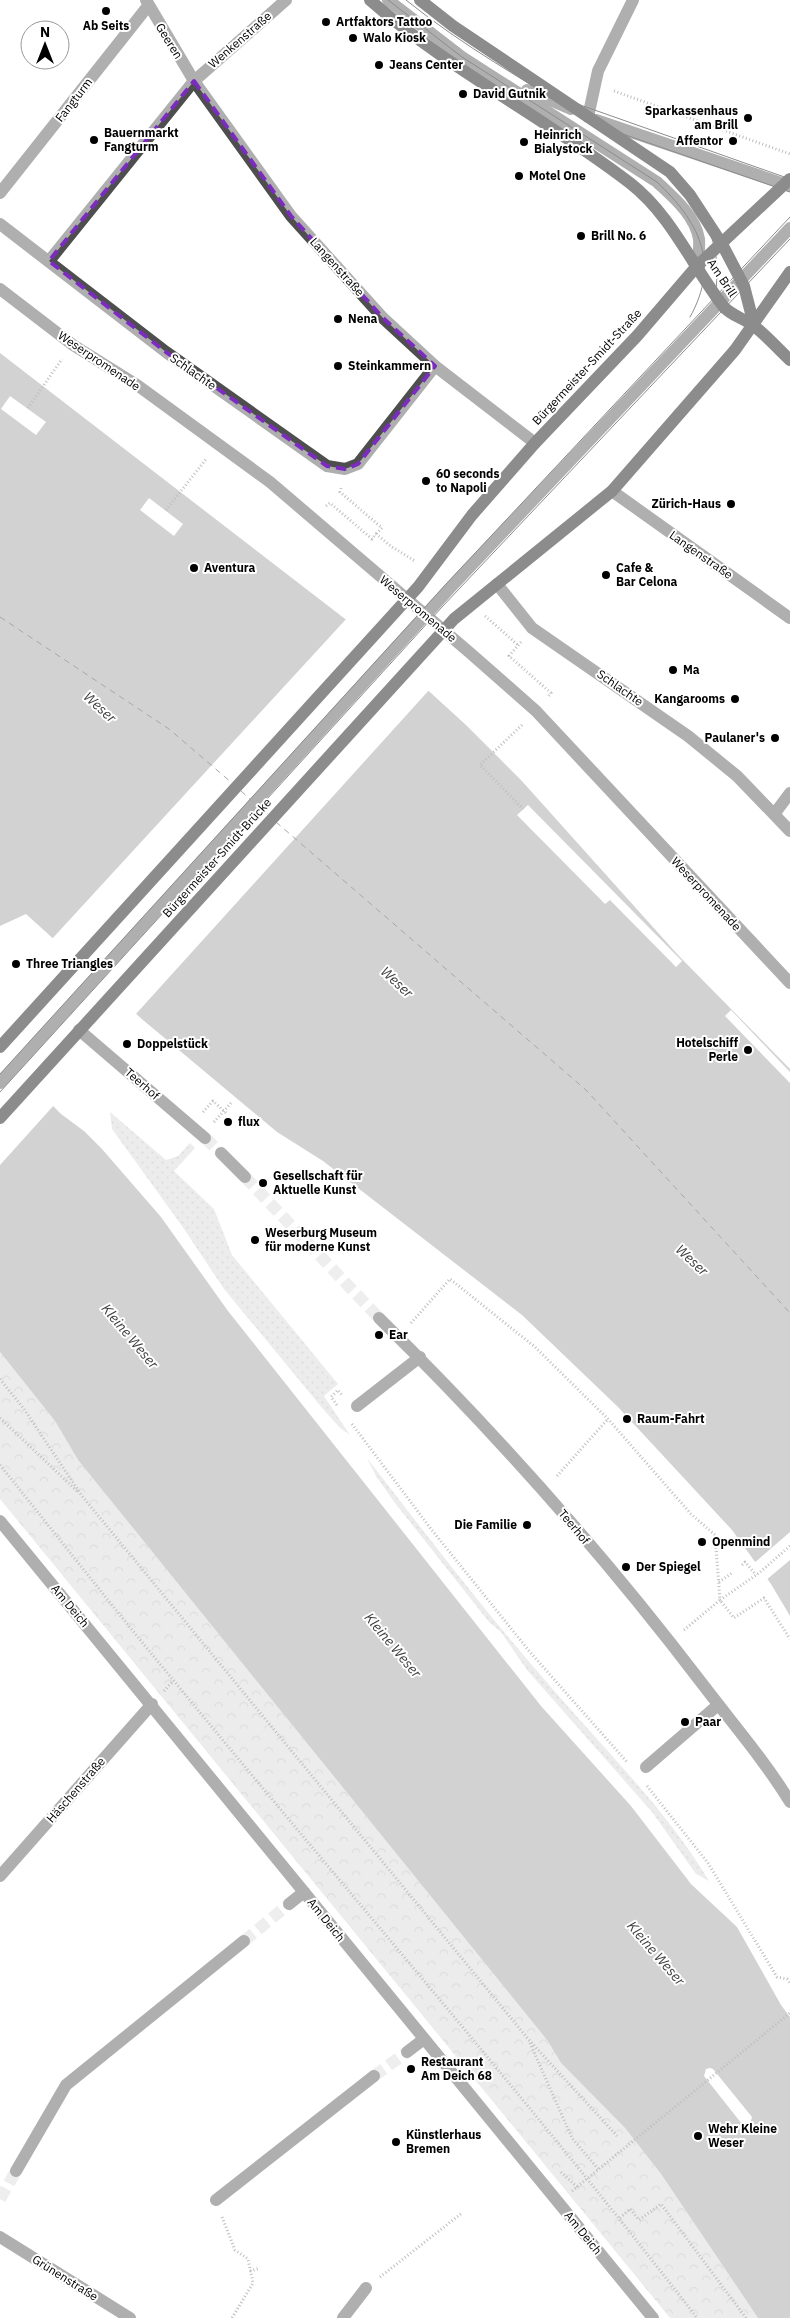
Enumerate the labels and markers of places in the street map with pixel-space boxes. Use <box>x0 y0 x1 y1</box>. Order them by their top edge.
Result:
marker: Ab Seits <box>100 5 112 17</box>
place label: Artfaktors Tattoo <box>336 14 432 29</box>
marker: Artfaktors Tattoo <box>320 16 332 28</box>
place label: Ab Seits <box>83 18 129 33</box>
place label: Walo Kiosk <box>363 30 426 45</box>
marker: Walo Kiosk <box>347 32 359 44</box>
place label: Jeans Center <box>389 57 463 72</box>
marker: Jeans Center <box>373 59 385 71</box>
place label: David Gutnik <box>473 86 546 101</box>
marker: David Gutnik <box>457 88 469 100</box>
place label: Sparkassenhaus am Brill <box>645 103 738 132</box>
marker: Sparkassenhaus am Brill <box>742 112 754 124</box>
place label: Bauernmarkt Fangturm <box>104 125 179 154</box>
place label: Heinrich Bialystock <box>534 127 593 156</box>
place label: Affentor <box>676 133 723 148</box>
marker: Bauernmarkt Fangturm <box>88 134 100 146</box>
marker: Affentor <box>727 135 739 147</box>
marker: Heinrich Bialystock <box>518 136 530 148</box>
place label: Motel One <box>529 168 586 183</box>
marker: Motel One <box>513 170 525 182</box>
place label: Brill No. 6 <box>591 228 646 243</box>
marker: Brill No. 6 <box>575 230 587 242</box>
place label: Nena <box>348 311 378 326</box>
marker: Nena <box>332 313 344 325</box>
place label: Steinkammern <box>348 358 431 373</box>
marker: Steinkammern <box>332 360 344 372</box>
place label: 60 seconds to Napoli <box>436 466 499 495</box>
marker: 60 seconds to Napoli <box>420 475 432 487</box>
place label: Zürich-Haus <box>651 496 721 511</box>
marker: Zürich-Haus <box>725 498 737 510</box>
place label: Aventura <box>204 560 256 575</box>
place label: Cafe & Bar Celona <box>616 560 678 589</box>
marker: Aventura <box>188 562 200 574</box>
marker: Cafe & Bar Celona <box>600 569 612 581</box>
place label: Ma <box>683 662 700 677</box>
marker: Ma <box>667 664 679 676</box>
place label: Kangarooms <box>654 691 725 706</box>
marker: Kangarooms <box>729 693 741 705</box>
place label: Paulaner's <box>704 730 765 745</box>
marker: Paulaner's <box>769 732 781 744</box>
place label: Three Triangles <box>26 956 113 971</box>
marker: Three Triangles <box>10 958 22 970</box>
place label: Hotelschiff Perle <box>676 1035 739 1064</box>
place label: Doppelstück <box>137 1036 208 1051</box>
marker: Doppelstück <box>121 1038 133 1050</box>
marker: Hotelschiff Perle <box>742 1044 754 1056</box>
place label: flux <box>238 1114 260 1129</box>
marker: flux <box>222 1116 234 1128</box>
place label: Gesellschaft für Aktuelle Kunst <box>273 1168 363 1197</box>
marker: Gesellschaft für Aktuelle Kunst <box>257 1177 269 1189</box>
place label: Weserburg Museum für moderne Kunst <box>265 1225 377 1254</box>
marker: Weserburg Museum für moderne Kunst <box>249 1234 261 1246</box>
place label: Ear <box>389 1327 408 1342</box>
marker: Ear <box>373 1329 385 1341</box>
place label: Raum-Fahrt <box>637 1411 705 1426</box>
marker: Raum-Fahrt <box>621 1413 633 1425</box>
place label: Die Familie <box>454 1517 517 1532</box>
marker: Die Familie <box>521 1519 533 1531</box>
place label: Openmind <box>712 1534 770 1549</box>
marker: Openmind <box>696 1536 708 1548</box>
place label: Der Spiegel <box>636 1559 701 1574</box>
marker: Der Spiegel <box>620 1561 632 1573</box>
place label: Paar <box>695 1714 721 1729</box>
marker: Paar <box>679 1716 691 1728</box>
place label: Restaurant Am Deich 68 <box>421 2054 492 2083</box>
marker: Restaurant Am Deich 68 <box>405 2063 417 2075</box>
place label: Wehr Kleine Weser <box>708 2121 777 2150</box>
place label: Künstlerhaus Bremen <box>406 2127 481 2156</box>
marker: Wehr Kleine Weser <box>692 2130 704 2142</box>
marker: Künstlerhaus Bremen <box>390 2136 402 2148</box>

